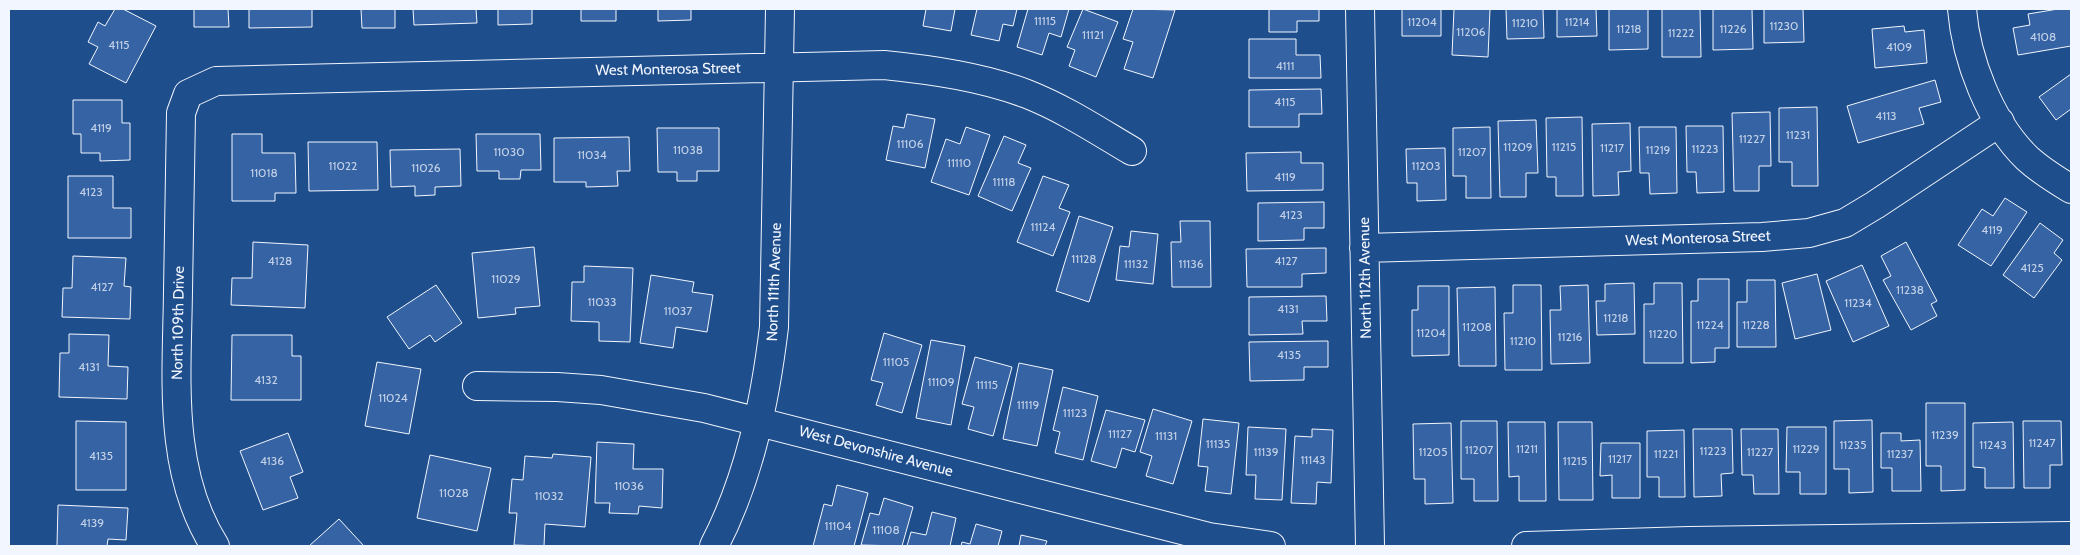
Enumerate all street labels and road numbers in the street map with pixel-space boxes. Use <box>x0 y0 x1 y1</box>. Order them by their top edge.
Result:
street label: West Monterosa Street <box>595 59 741 79</box>
street label: North 112th Avenue <box>1355 217 1375 339</box>
street label: North 111th Avenue <box>763 222 785 342</box>
street label: West Monterosa Street <box>1625 226 1771 250</box>
street label: North 109th Drive <box>168 266 188 380</box>
street label: West Devonshire Avenue <box>797 422 955 480</box>

